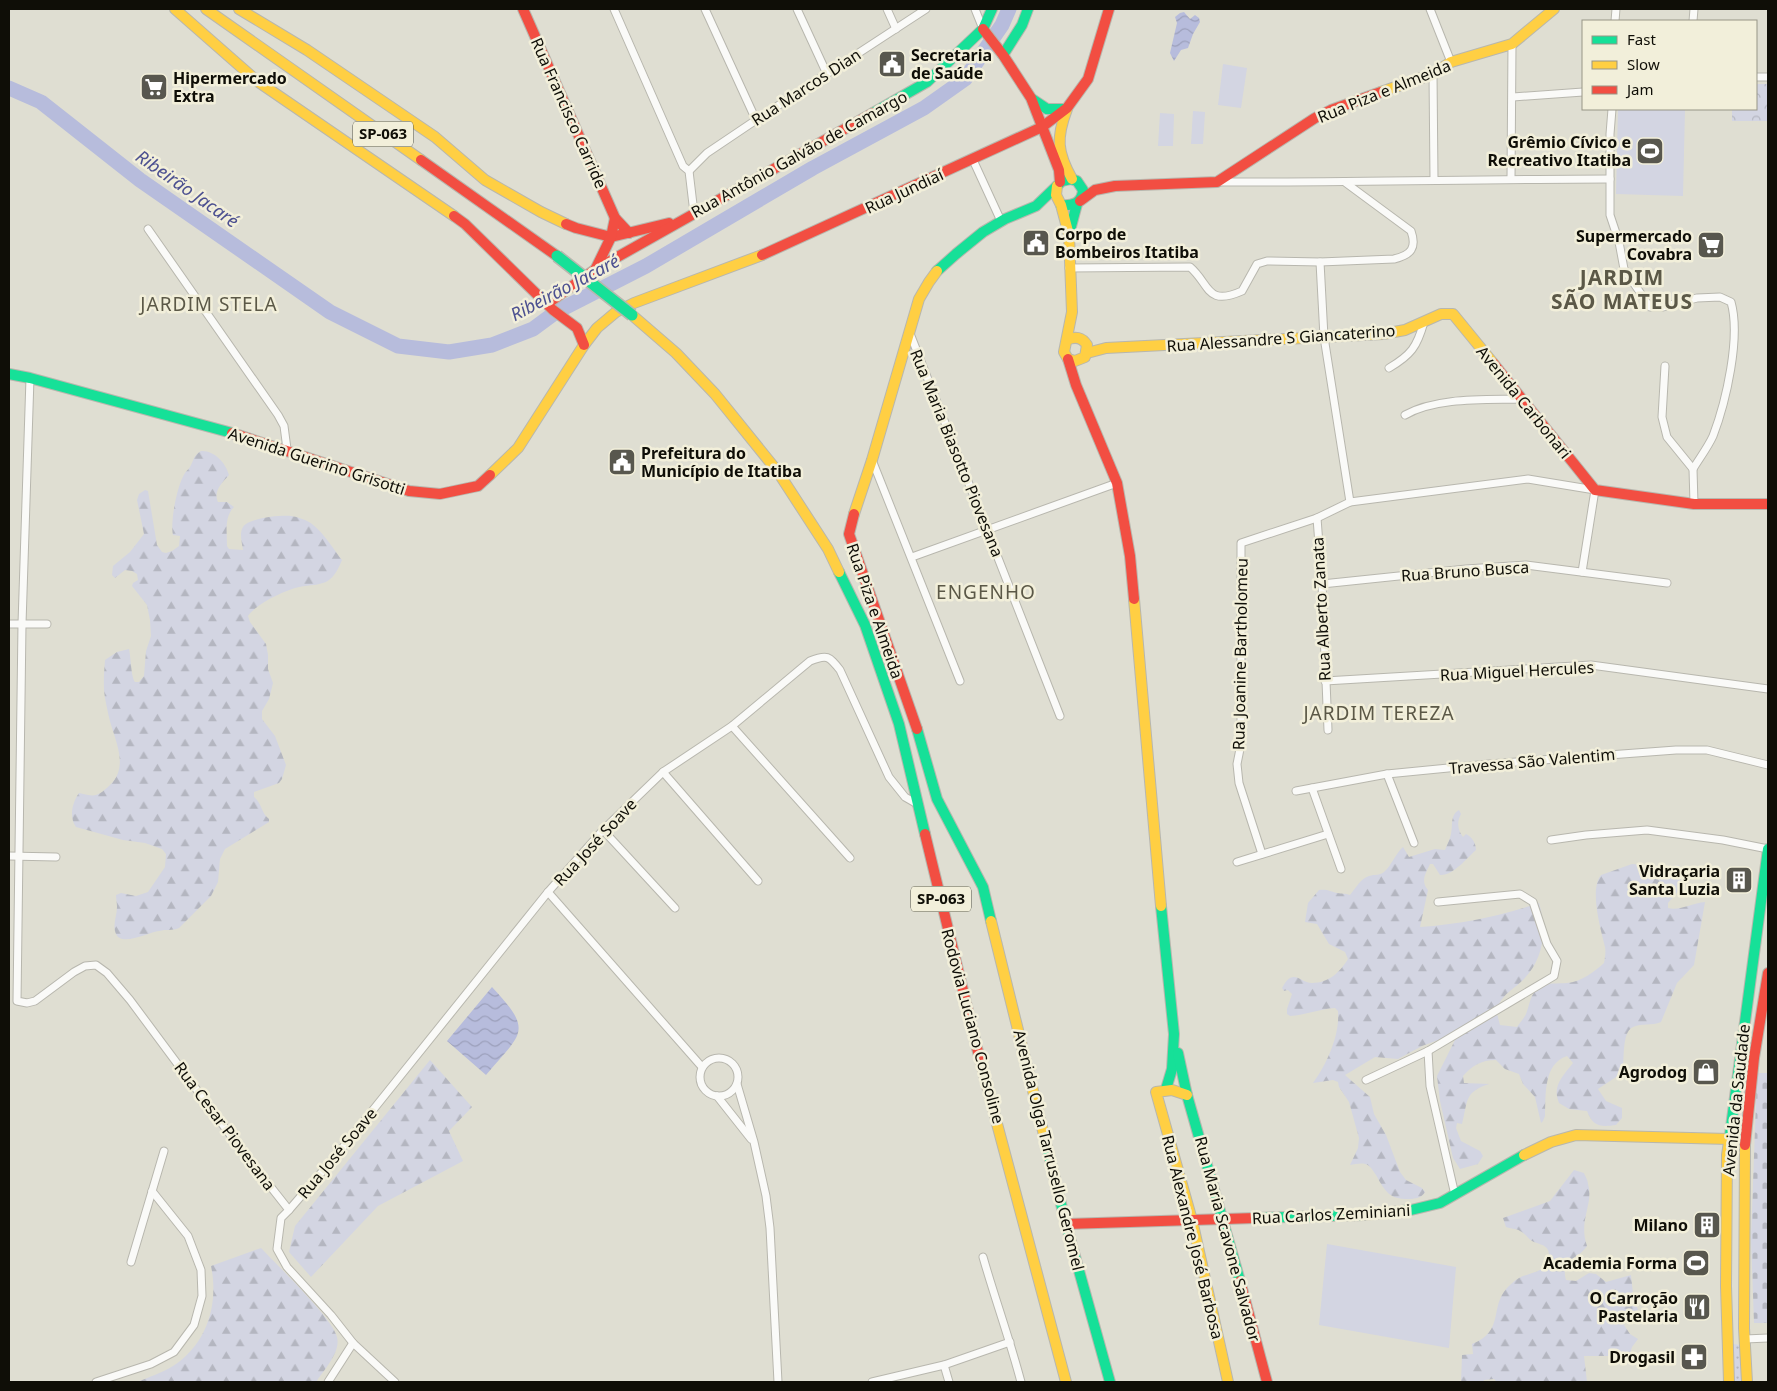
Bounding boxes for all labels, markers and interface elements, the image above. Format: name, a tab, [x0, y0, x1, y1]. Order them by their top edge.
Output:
legend	[1582, 20, 1757, 110]
text: Fast	[1627, 29, 1656, 49]
street label: Rua Francisco Carride	[526, 34, 612, 192]
street label: Rua Marcos Dian	[747, 43, 865, 131]
place label: Secretaria de Saúde	[911, 44, 992, 84]
public building icon: Secretaria de Saúde	[877, 49, 907, 79]
street label: Rua Piza e Almeida	[1314, 54, 1454, 128]
text: Slow	[1627, 54, 1660, 74]
place label: Hipermercado Extra	[173, 67, 287, 107]
supermarket icon: Hipermercado Extra	[139, 72, 169, 102]
text: Jam	[1625, 79, 1654, 99]
street label: Rua Antônio Galvão de Camargo	[687, 85, 911, 223]
road number: SP-063	[353, 122, 413, 146]
place label: Grêmio Cívico e Recreativo Itatiba	[1488, 131, 1631, 171]
sports icon: Grêmio Cívico e Recreativo Itatiba	[1635, 136, 1665, 166]
water label: Ribeirão Jacaré	[131, 144, 244, 232]
street label: Rua Jundiaí	[861, 163, 948, 219]
place label: Corpo de Bombeiros Itatiba	[1055, 223, 1199, 263]
place label: Supermercado Covabra	[1576, 225, 1692, 265]
public building icon: Corpo de Bombeiros Itatiba	[1021, 228, 1051, 258]
supermarket icon: Supermercado Covabra	[1696, 230, 1726, 260]
water label: Ribeirão Jacaré	[506, 248, 623, 326]
district label: JARDIM SÃO MATEUS	[1551, 263, 1693, 315]
district label: JARDIM STELA	[138, 291, 278, 317]
street label: Rua Alessandre S Giancaterino	[1166, 319, 1396, 357]
street label: Avenida Carbonari	[1472, 341, 1576, 463]
street label: Rua Maria Biasotto Piovesana	[905, 346, 1009, 560]
street label: Avenida Guerino Grisotti	[226, 422, 408, 500]
place label: Prefeitura do Município de Itatiba	[641, 442, 802, 482]
public building icon: Prefeitura do Município de Itatiba	[607, 447, 637, 477]
street label: Rua Alberto Zanata	[1306, 536, 1336, 682]
street label: Rua Piza e Almeida	[841, 540, 909, 682]
street label: Rua Bruno Busca	[1400, 556, 1530, 586]
street label: Rua Joanine Bartholomeu	[1227, 558, 1253, 750]
district label: ENGENHO	[936, 579, 1036, 605]
street label: Rua Miguel Hercules	[1439, 656, 1595, 686]
district label: JARDIM TEREZA	[1301, 700, 1455, 726]
street label: Travessa São Valentim	[1448, 743, 1616, 779]
street label: Rua José Soave	[549, 793, 641, 891]
place label: Vidraçaria Santa Luzia	[1629, 860, 1720, 900]
building icon: Vidraçaria Santa Luzia	[1724, 865, 1754, 895]
road number: SP-063	[911, 886, 971, 912]
street label: Rodovia Luciano Consoline	[936, 926, 1010, 1126]
street label: Avenida da Saudade	[1717, 1023, 1755, 1177]
street label: Avenida Olga Tarrusello Geromel	[1008, 1027, 1090, 1273]
street label: Rua Cesar Piovesana	[169, 1057, 281, 1195]
shop icon: Agrodog	[1691, 1057, 1721, 1087]
place label: Agrodog	[1619, 1061, 1687, 1083]
street label: Rua José Soave	[292, 1103, 382, 1203]
street label: Rua Alexandre José Barbosa	[1157, 1133, 1229, 1341]
street label: Rua Maria Scavone Salvador	[1190, 1134, 1266, 1345]
street label: Rua Carlos Zeminiani	[1251, 1199, 1411, 1229]
building icon: Milano	[1692, 1210, 1722, 1240]
place label: Milano	[1633, 1214, 1688, 1236]
sports icon: Academia Forma	[1681, 1248, 1711, 1278]
place label: Academia Forma	[1543, 1252, 1677, 1274]
place label: O Carroção Pastelaria	[1590, 1287, 1678, 1327]
restaurant icon: O Carroção Pastelaria	[1682, 1292, 1712, 1322]
pharmacy icon: Drogasil	[1679, 1342, 1709, 1372]
place label: Drogasil	[1609, 1346, 1675, 1368]

